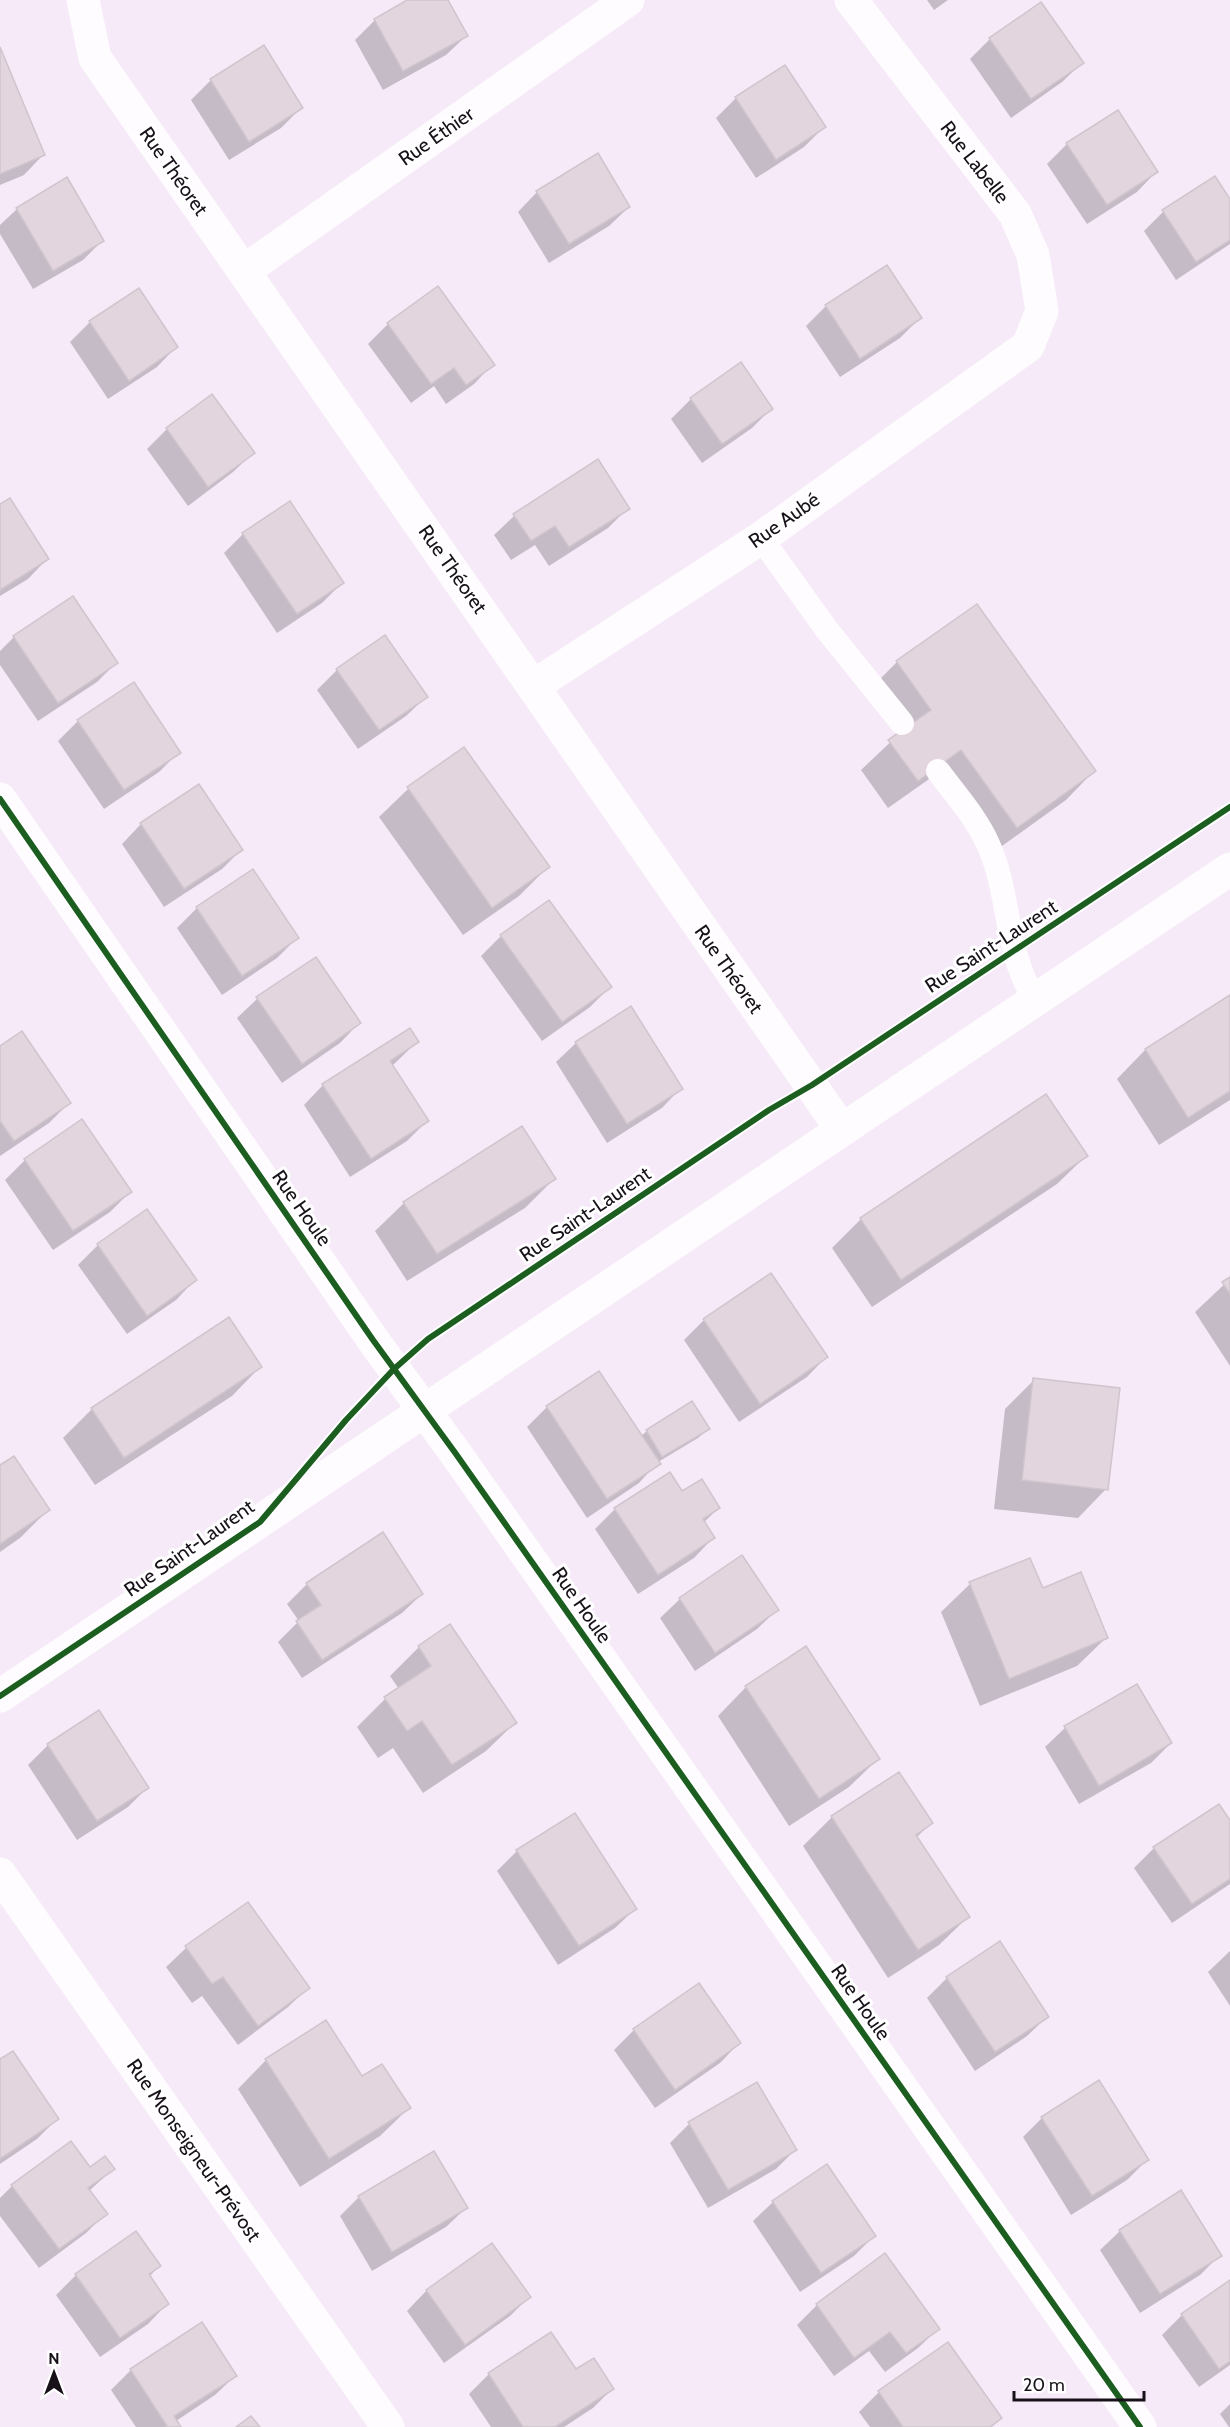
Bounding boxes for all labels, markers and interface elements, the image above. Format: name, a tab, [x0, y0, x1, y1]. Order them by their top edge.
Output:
street label: Rue Éthier	[394, 101, 479, 171]
street label: Rue Labelle	[936, 116, 1014, 208]
street label: Rue Théoret	[135, 122, 213, 220]
street label: Rue Aubé	[744, 487, 824, 553]
street label: Rue Théoret	[414, 520, 492, 618]
street label: Rue Saint-Laurent	[920, 894, 1062, 998]
street label: Rue Théoret	[690, 920, 768, 1018]
street label: Rue Saint-Laurent	[515, 1161, 655, 1267]
street label: Rue Houle	[267, 1165, 337, 1251]
street label: Rue Saint-Laurent	[119, 1494, 259, 1602]
street label: Rue Houle	[547, 1562, 617, 1648]
street label: Rue Houle	[826, 1959, 896, 2045]
street label: Rue Monseigneur-Prévost	[122, 2054, 266, 2246]
north arrow	[24, 2343, 84, 2403]
text: N	[48, 2349, 60, 2368]
scale bar	[1014, 2364, 1144, 2402]
text: 20 m	[1023, 2374, 1065, 2396]

